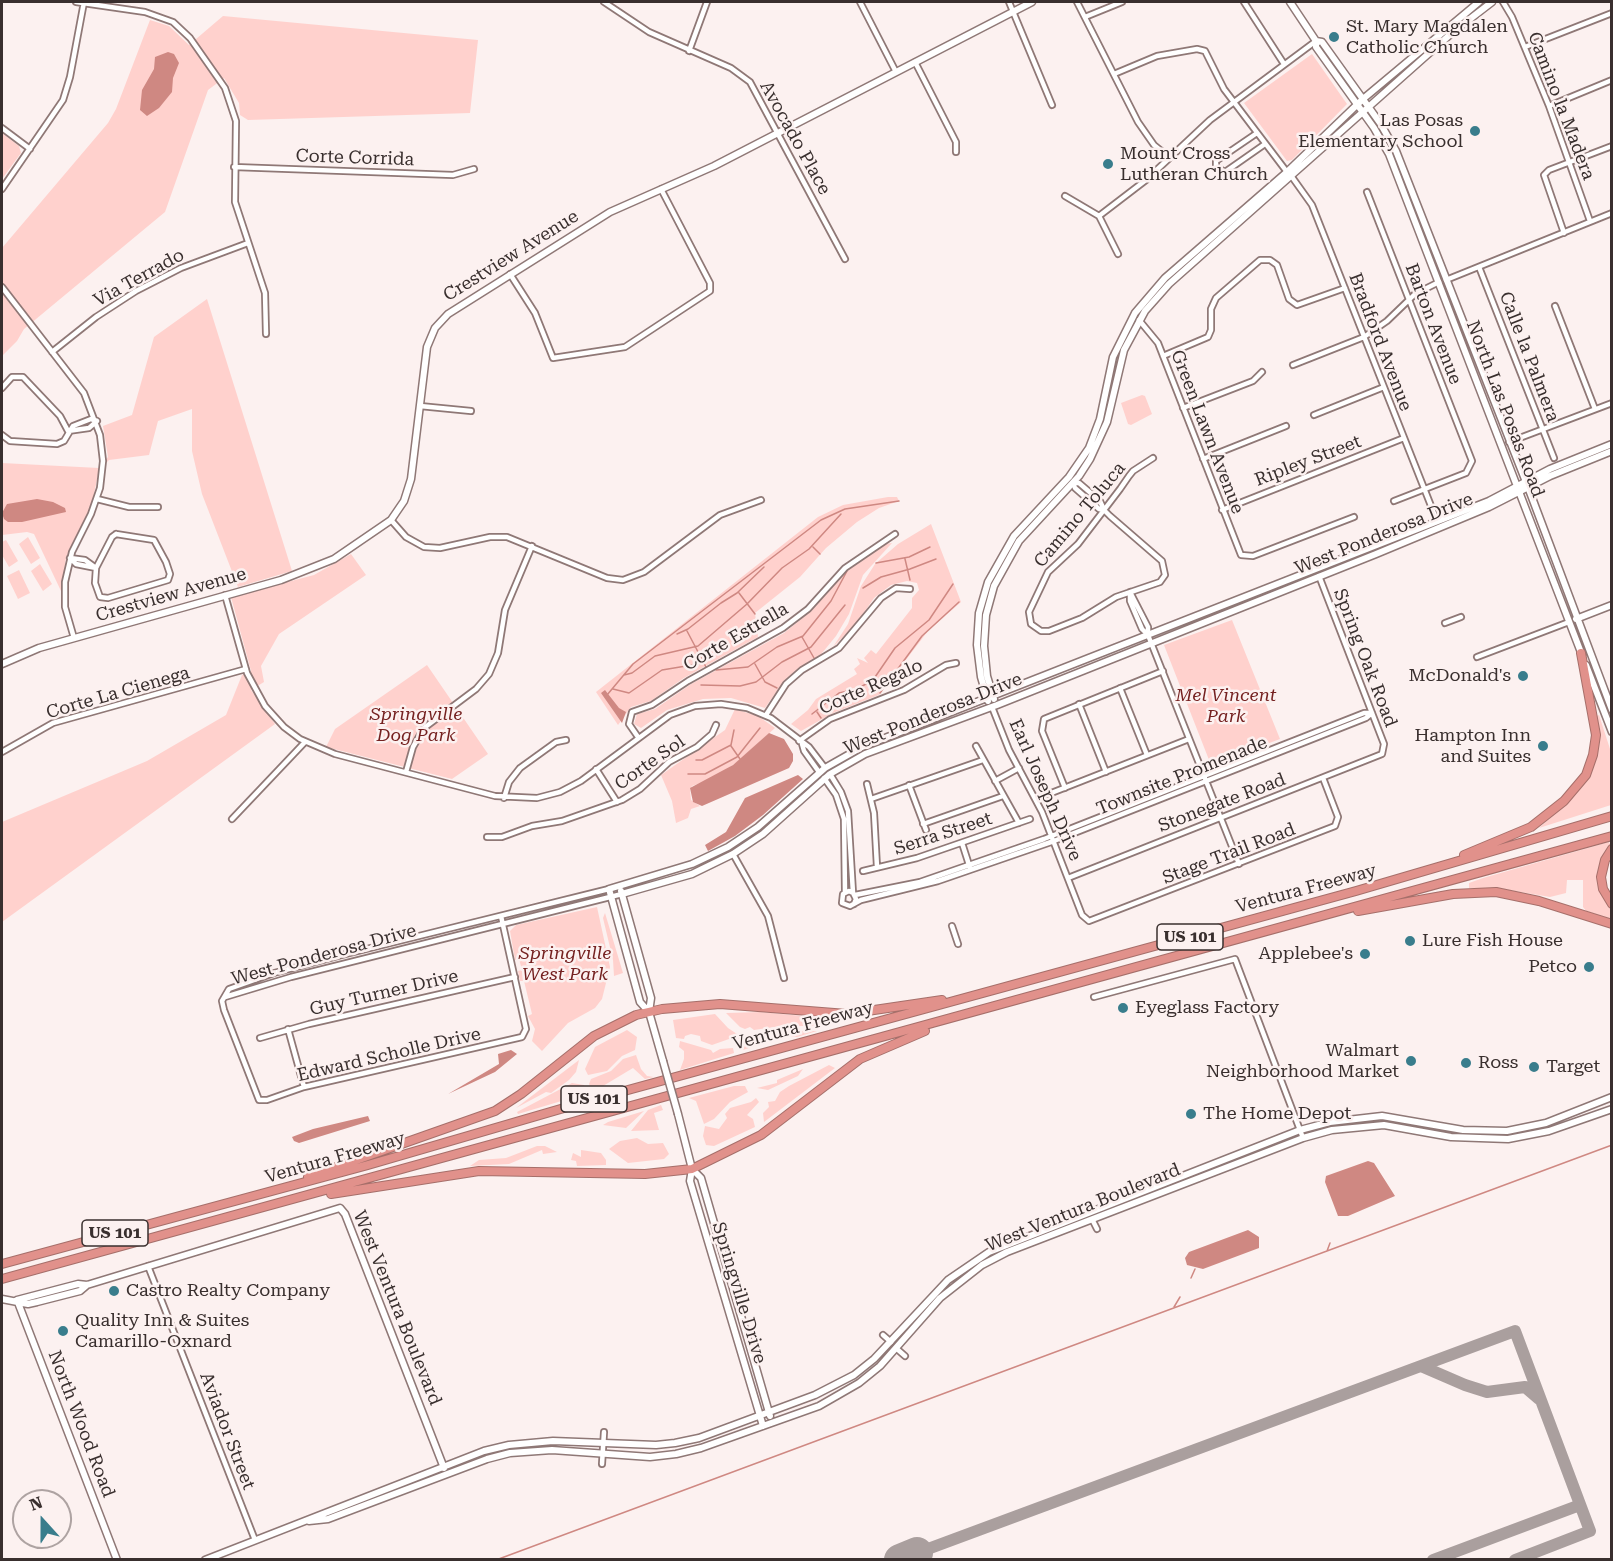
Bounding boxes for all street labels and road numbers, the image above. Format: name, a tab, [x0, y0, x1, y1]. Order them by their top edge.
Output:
street label: Camino la Madera	[1523, 29, 1599, 183]
street label: Avocado Place	[755, 77, 835, 199]
street label: Corte Corrida	[295, 145, 415, 171]
street label: Crestview Avenue	[439, 206, 583, 306]
street label: Via Terrado	[90, 244, 188, 312]
street label: Barton Avenue	[1400, 261, 1466, 387]
street label: Bradford Avenue	[1344, 270, 1416, 414]
street label: Calle la Palmera	[1494, 289, 1564, 425]
street label: North Las Posas Road	[1461, 317, 1549, 501]
street label: Green Lawn Avenue	[1166, 347, 1248, 517]
street label: Ripley Street	[1252, 431, 1364, 491]
street label: Camino Toluca	[1030, 458, 1130, 572]
street label: West Ponderosa Drive	[1292, 488, 1476, 580]
street label: Crestview Avenue	[93, 563, 249, 627]
street label: Spring Oak Road	[1329, 586, 1401, 730]
street label: Corte Estrella	[680, 598, 792, 676]
street label: Corte Regalo	[816, 655, 926, 719]
street label: Corte La Cienega	[44, 662, 192, 724]
street label: West Ponderosa Drive	[841, 668, 1025, 760]
street label: Earl Joseph Drive	[1004, 716, 1086, 864]
street label: Corte Sol	[611, 731, 689, 795]
street label: Townsite Promenade	[1094, 732, 1270, 820]
street label: Stonegate Road	[1155, 769, 1289, 837]
street label: Serra Street	[891, 808, 995, 860]
street label: Stage Trail Road	[1159, 819, 1299, 889]
street label: Ventura Freeway	[1233, 860, 1379, 918]
street label: West Ponderosa Drive	[229, 920, 419, 990]
road number: US 101	[1157, 924, 1223, 950]
street label: Guy Turner Drive	[308, 965, 460, 1021]
street label: Ventura Freeway	[730, 997, 876, 1055]
street label: Edward Scholle Drive	[295, 1023, 483, 1087]
road number: US 101	[561, 1086, 627, 1112]
street label: Ventura Freeway	[263, 1128, 407, 1188]
street label: West Ventura Boulevard	[983, 1159, 1183, 1257]
street label: West Ventura Boulevard	[348, 1208, 446, 1408]
road number: US 101	[82, 1220, 148, 1246]
street label: Springville Drive	[707, 1220, 771, 1366]
street label: North Wood Road	[43, 1347, 119, 1501]
street label: Aviador Street	[195, 1369, 259, 1493]

